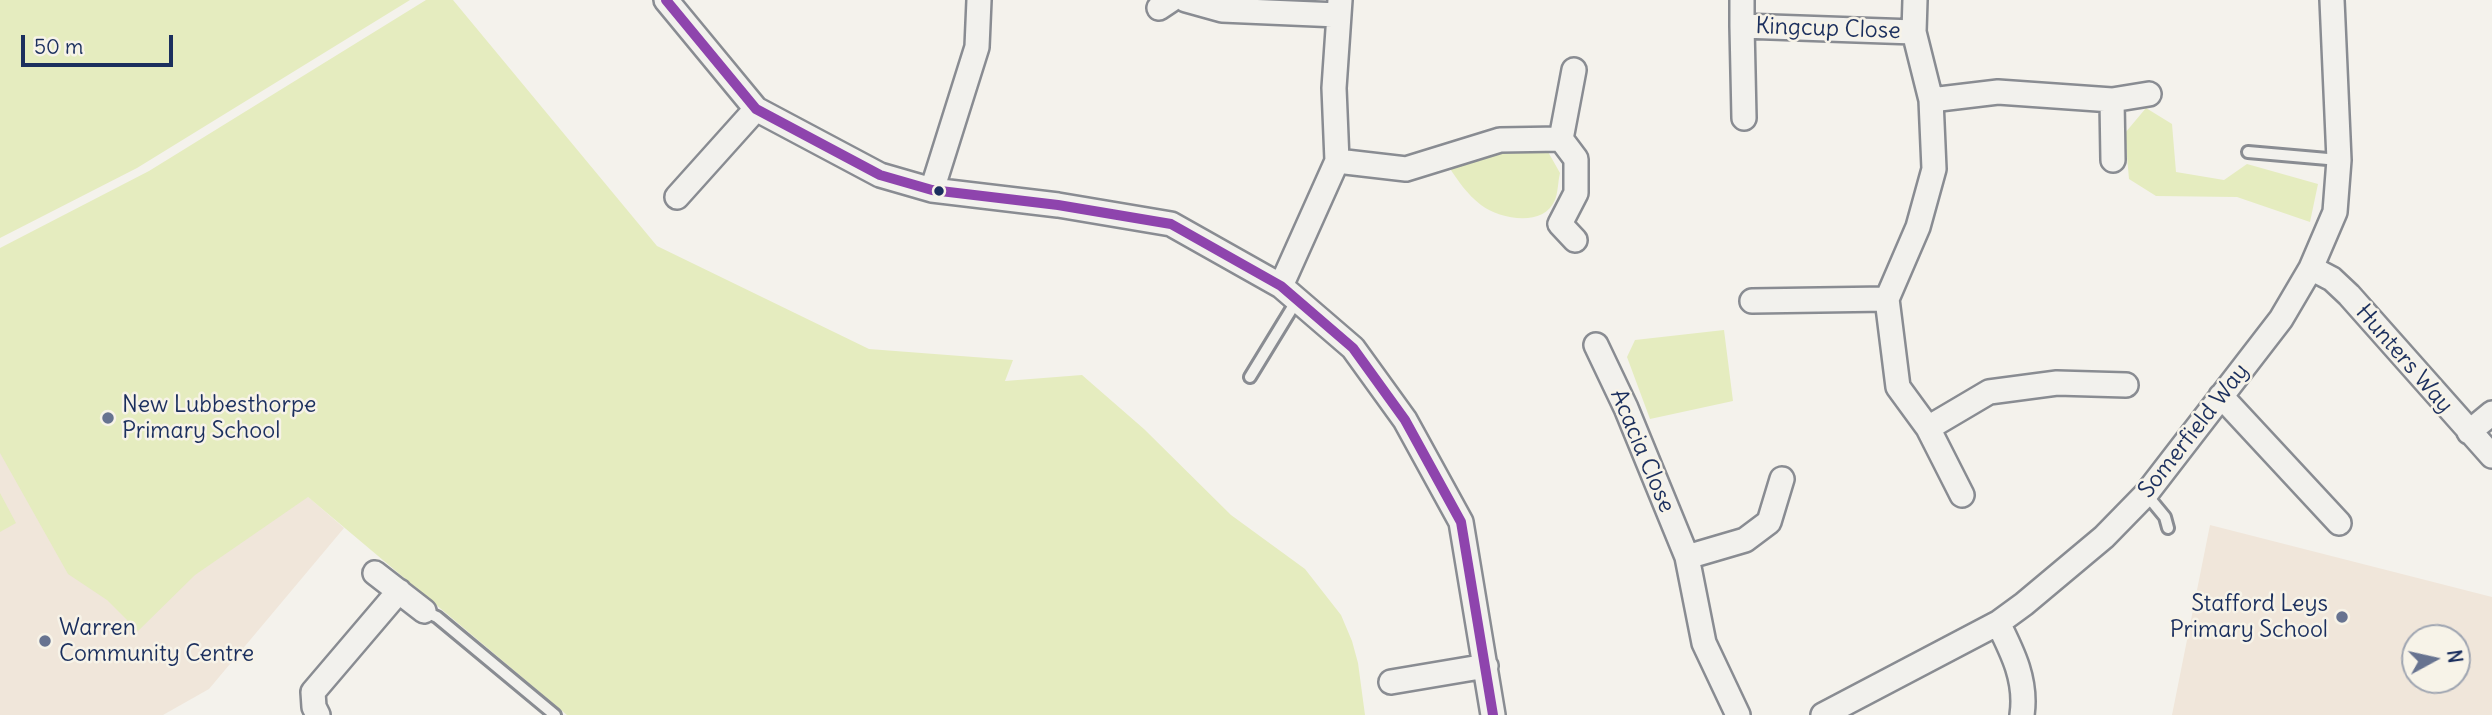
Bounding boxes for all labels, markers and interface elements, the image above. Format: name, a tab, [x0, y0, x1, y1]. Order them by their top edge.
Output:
street label: Kingcup Close	[1755, 13, 1901, 45]
scale bar	[24, 21, 177, 65]
text: 50 m	[34, 33, 83, 60]
unlabelled marker	[932, 184, 946, 198]
street label: Hunters Way	[2349, 299, 2459, 419]
street label: Somerfield Way	[2133, 358, 2255, 504]
street label: Acacia Close	[1604, 385, 1680, 517]
place label: New Lubbesthorpe Primary School	[122, 391, 316, 445]
marker: New Lubbesthorpe Primary School	[100, 410, 116, 426]
place label: Stafford Leys Primary School	[2170, 590, 2328, 644]
marker: Stafford Leys Primary School	[2334, 609, 2350, 625]
place label: Warren Community Centre	[59, 614, 254, 668]
north arrow	[2401, 624, 2471, 694]
marker: Warren Community Centre	[37, 633, 53, 649]
text: N	[2442, 648, 2468, 665]

